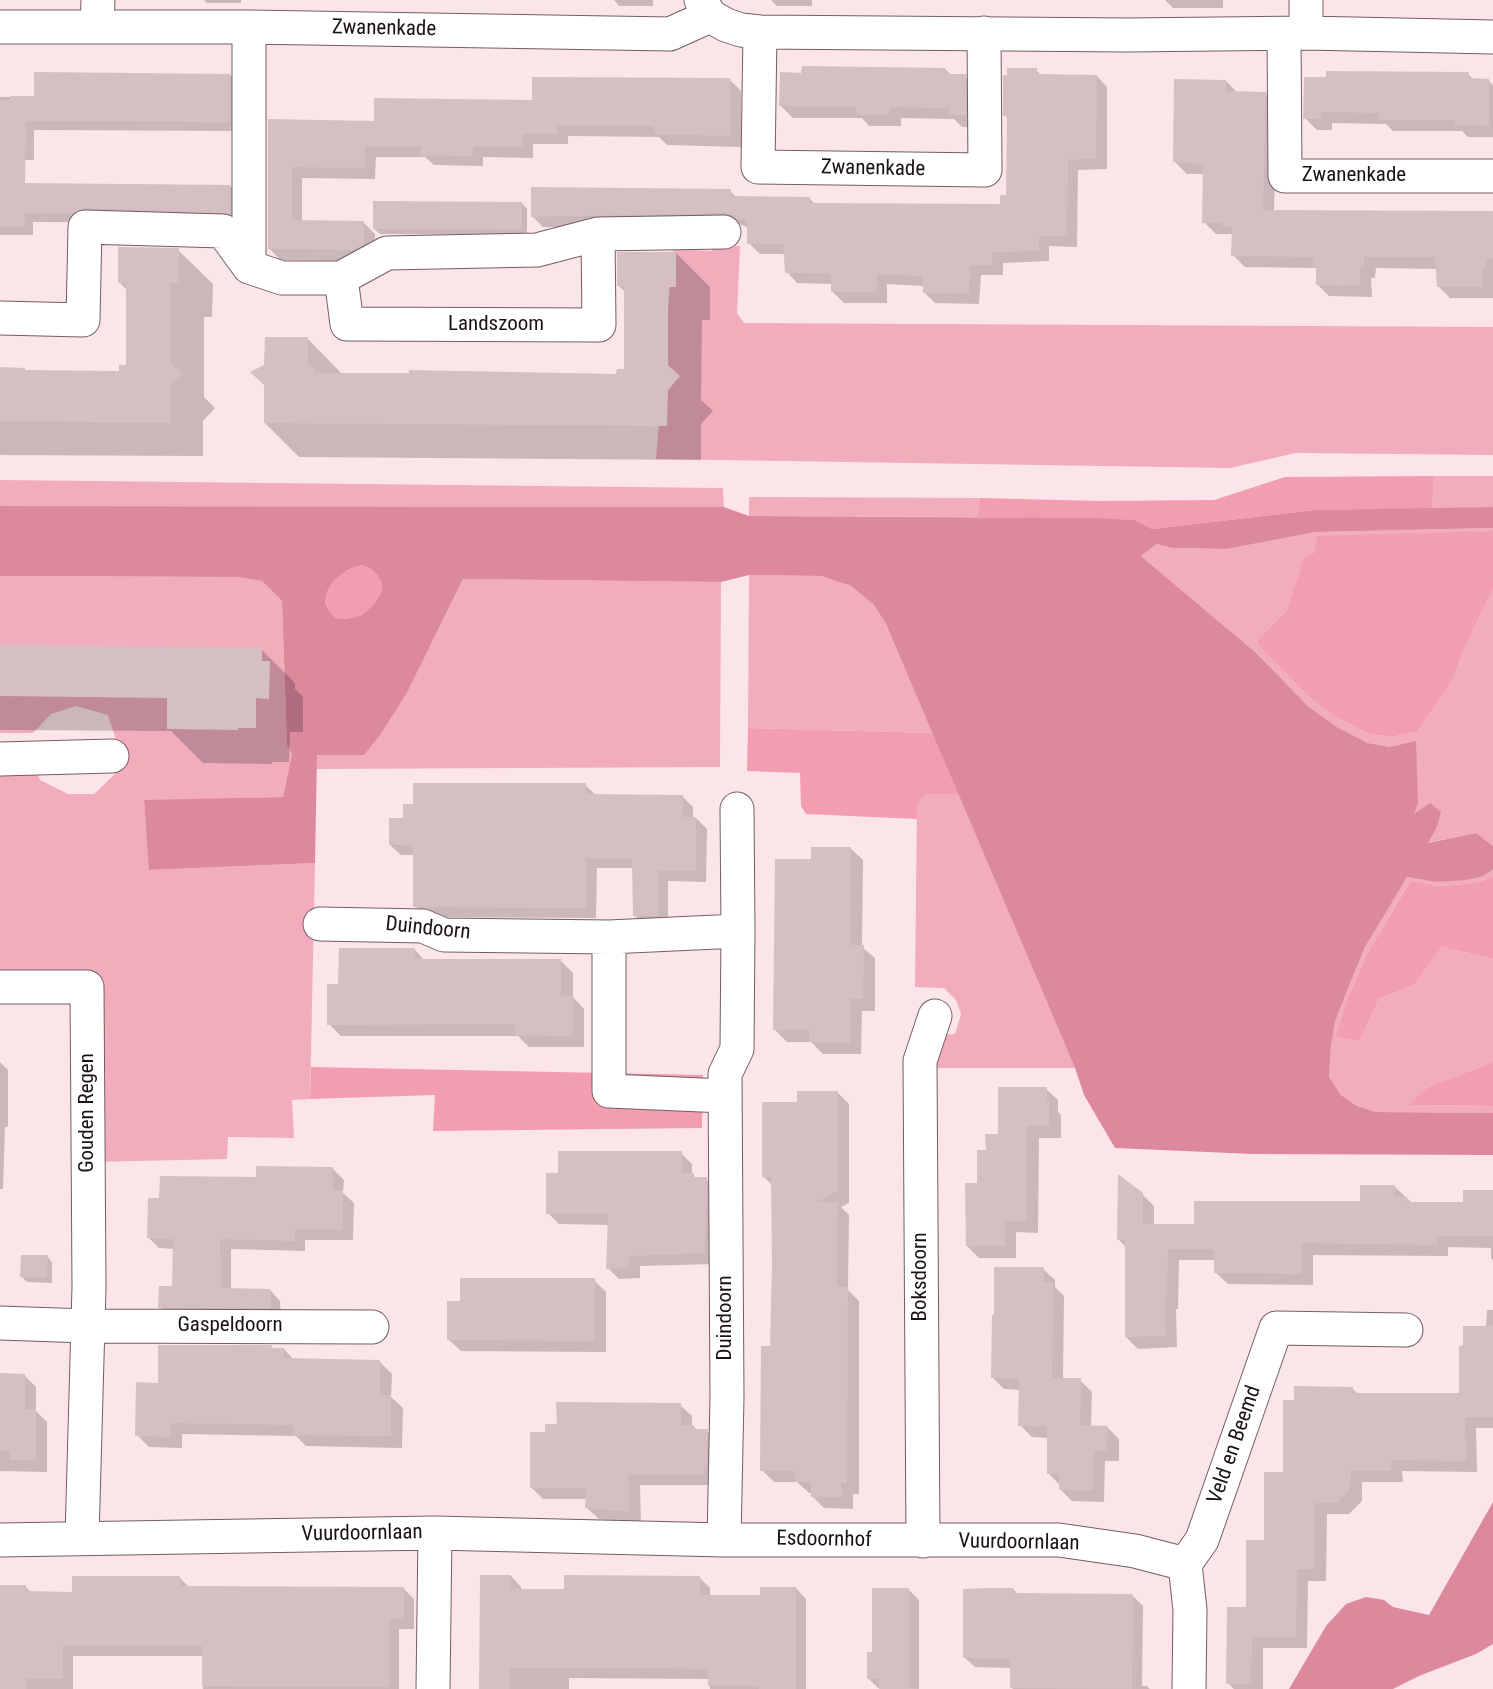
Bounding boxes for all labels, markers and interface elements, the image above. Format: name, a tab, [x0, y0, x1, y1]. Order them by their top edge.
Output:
street label: Zwanenkade	[332, 15, 436, 43]
street label: Zwanenkade	[821, 155, 925, 183]
street label: Zwanenkade	[1302, 163, 1406, 189]
street label: Landszoom	[448, 312, 544, 338]
street label: Duindoorn	[384, 912, 472, 946]
street label: Gouden Regen	[75, 1053, 101, 1173]
street label: Boksdoorn	[908, 1232, 934, 1322]
street label: Duindoorn	[713, 1275, 739, 1361]
street label: Gaspeldoorn	[177, 1313, 283, 1339]
street label: Veld en Beemd	[1203, 1383, 1267, 1507]
street label: Vuurdoornlaan	[301, 1520, 423, 1548]
street label: Esdoornhof	[776, 1527, 872, 1553]
street label: Vuurdoornlaan	[958, 1529, 1080, 1557]

